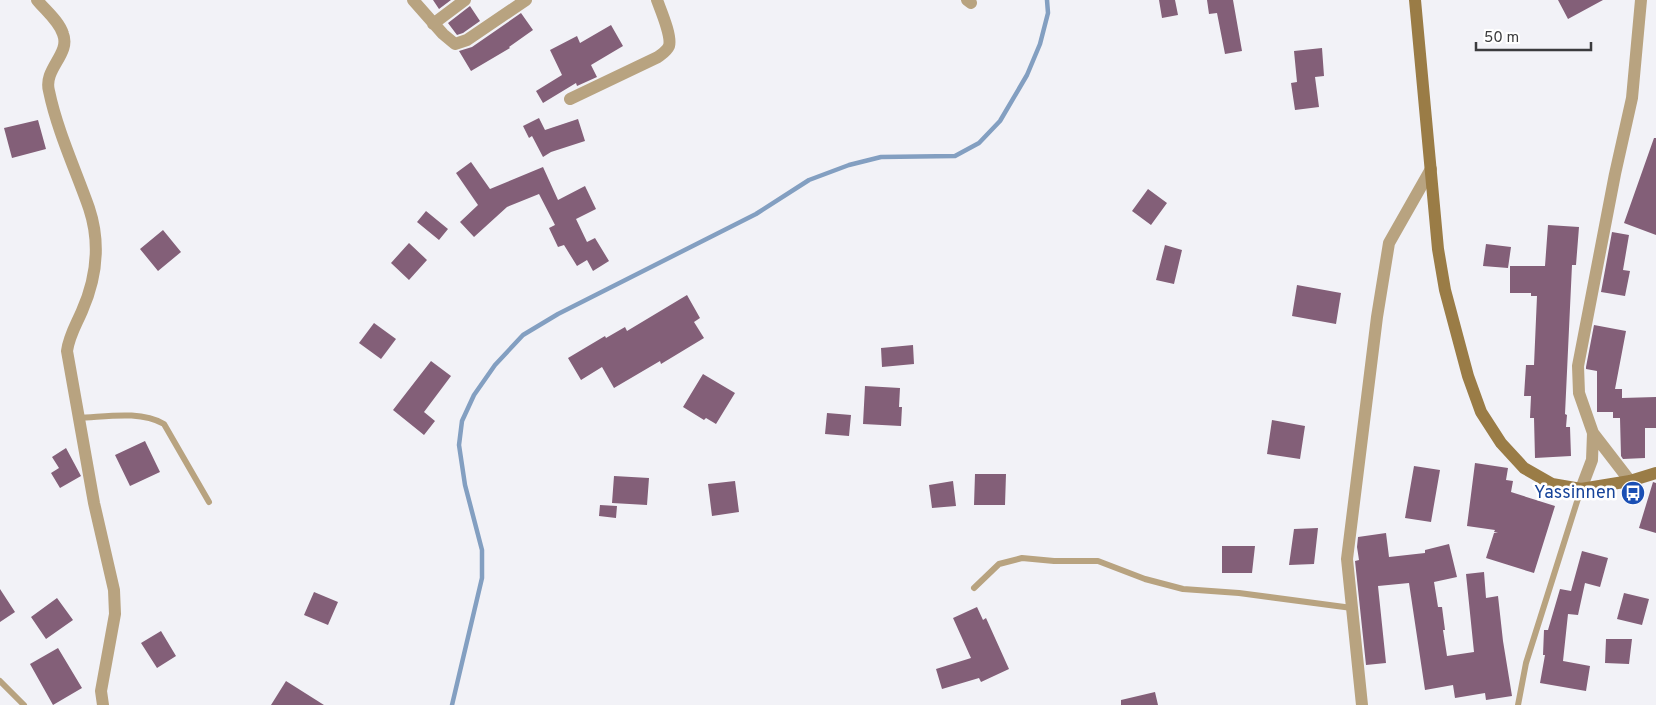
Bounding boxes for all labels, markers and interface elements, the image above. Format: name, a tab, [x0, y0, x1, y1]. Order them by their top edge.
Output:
scale bar	[1476, 20, 1591, 52]
text: 50 m	[1484, 29, 1519, 48]
bus stop icon: Yassinnen	[1620, 480, 1646, 506]
place label: Yassinnen	[1534, 482, 1616, 505]

